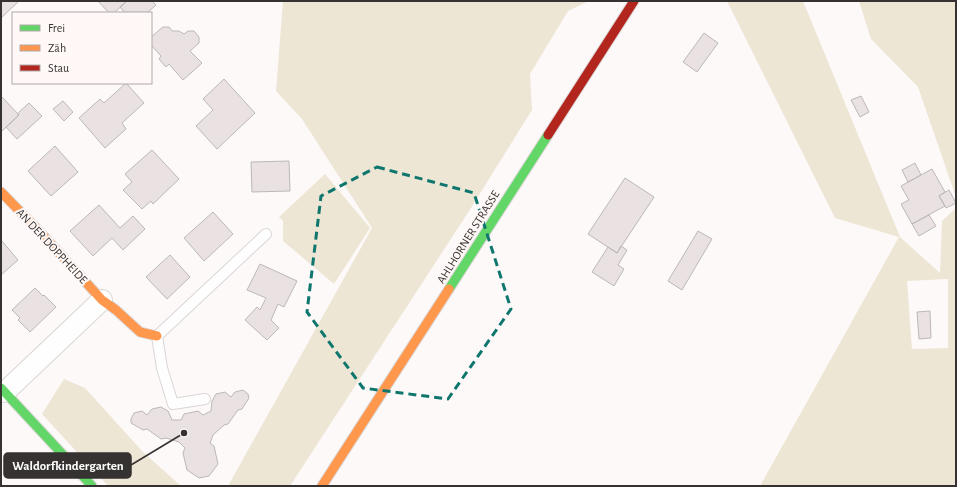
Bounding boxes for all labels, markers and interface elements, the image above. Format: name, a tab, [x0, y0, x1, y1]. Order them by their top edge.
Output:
legend	[12, 12, 152, 84]
text: Frei	[48, 22, 65, 34]
text: Zäh	[48, 42, 66, 54]
text: Stau	[48, 62, 69, 74]
street label: AHLHORNER STRASSE	[435, 188, 502, 286]
street label: AN DER DOPPHEIDE	[14, 206, 90, 286]
callout: Waldorfkindergarten	[4, 453, 131, 478]
text: Waldorfkindergarten	[12, 460, 124, 473]

